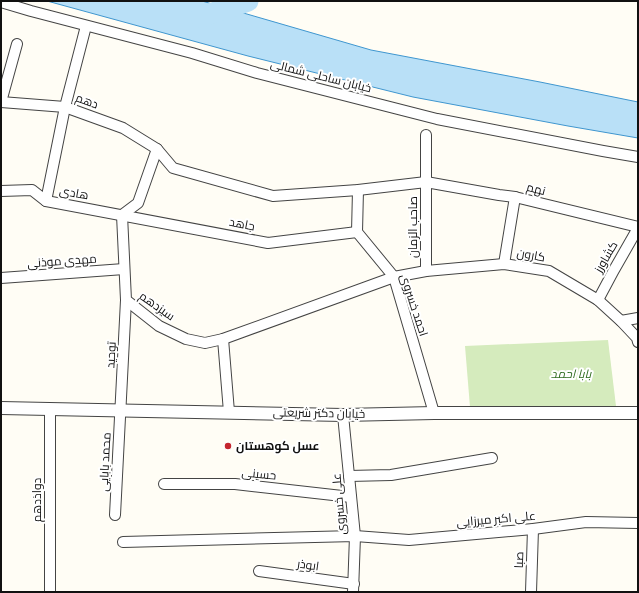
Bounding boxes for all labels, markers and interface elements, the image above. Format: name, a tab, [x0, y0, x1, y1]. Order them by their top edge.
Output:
street label: خیابان ساحلی شمالی	[268, 52, 374, 99]
street label: دهم	[72, 86, 102, 115]
street label: نهم	[524, 175, 548, 202]
street label: هادی	[57, 179, 91, 206]
street label: صاحب الزمان	[401, 196, 424, 258]
street label: جاهد	[227, 210, 257, 237]
street label: کشاورز	[587, 236, 624, 278]
street label: کارون	[515, 241, 547, 268]
street label: مهدی موذنی	[26, 247, 98, 274]
street label: احمد خسروی	[394, 271, 435, 339]
street label: سیزدهم	[134, 285, 180, 327]
street label: توحید	[98, 340, 123, 369]
park label: بابا احمد	[551, 362, 592, 385]
street label: خیابان دکتر شریعتی	[273, 400, 365, 425]
street label: محمد بابایی	[91, 432, 118, 492]
place label: عسل کوهستان	[236, 434, 320, 457]
marker: عسل کوهستان	[223, 441, 233, 451]
street label: حسینی	[241, 460, 277, 487]
street label: علی خسروی	[324, 472, 353, 536]
street label: دواذدهم	[25, 477, 48, 522]
street label: علی اکبر میرزایی	[455, 504, 537, 533]
street label: ابوذر	[294, 551, 321, 577]
street label: صبا	[507, 551, 530, 569]

